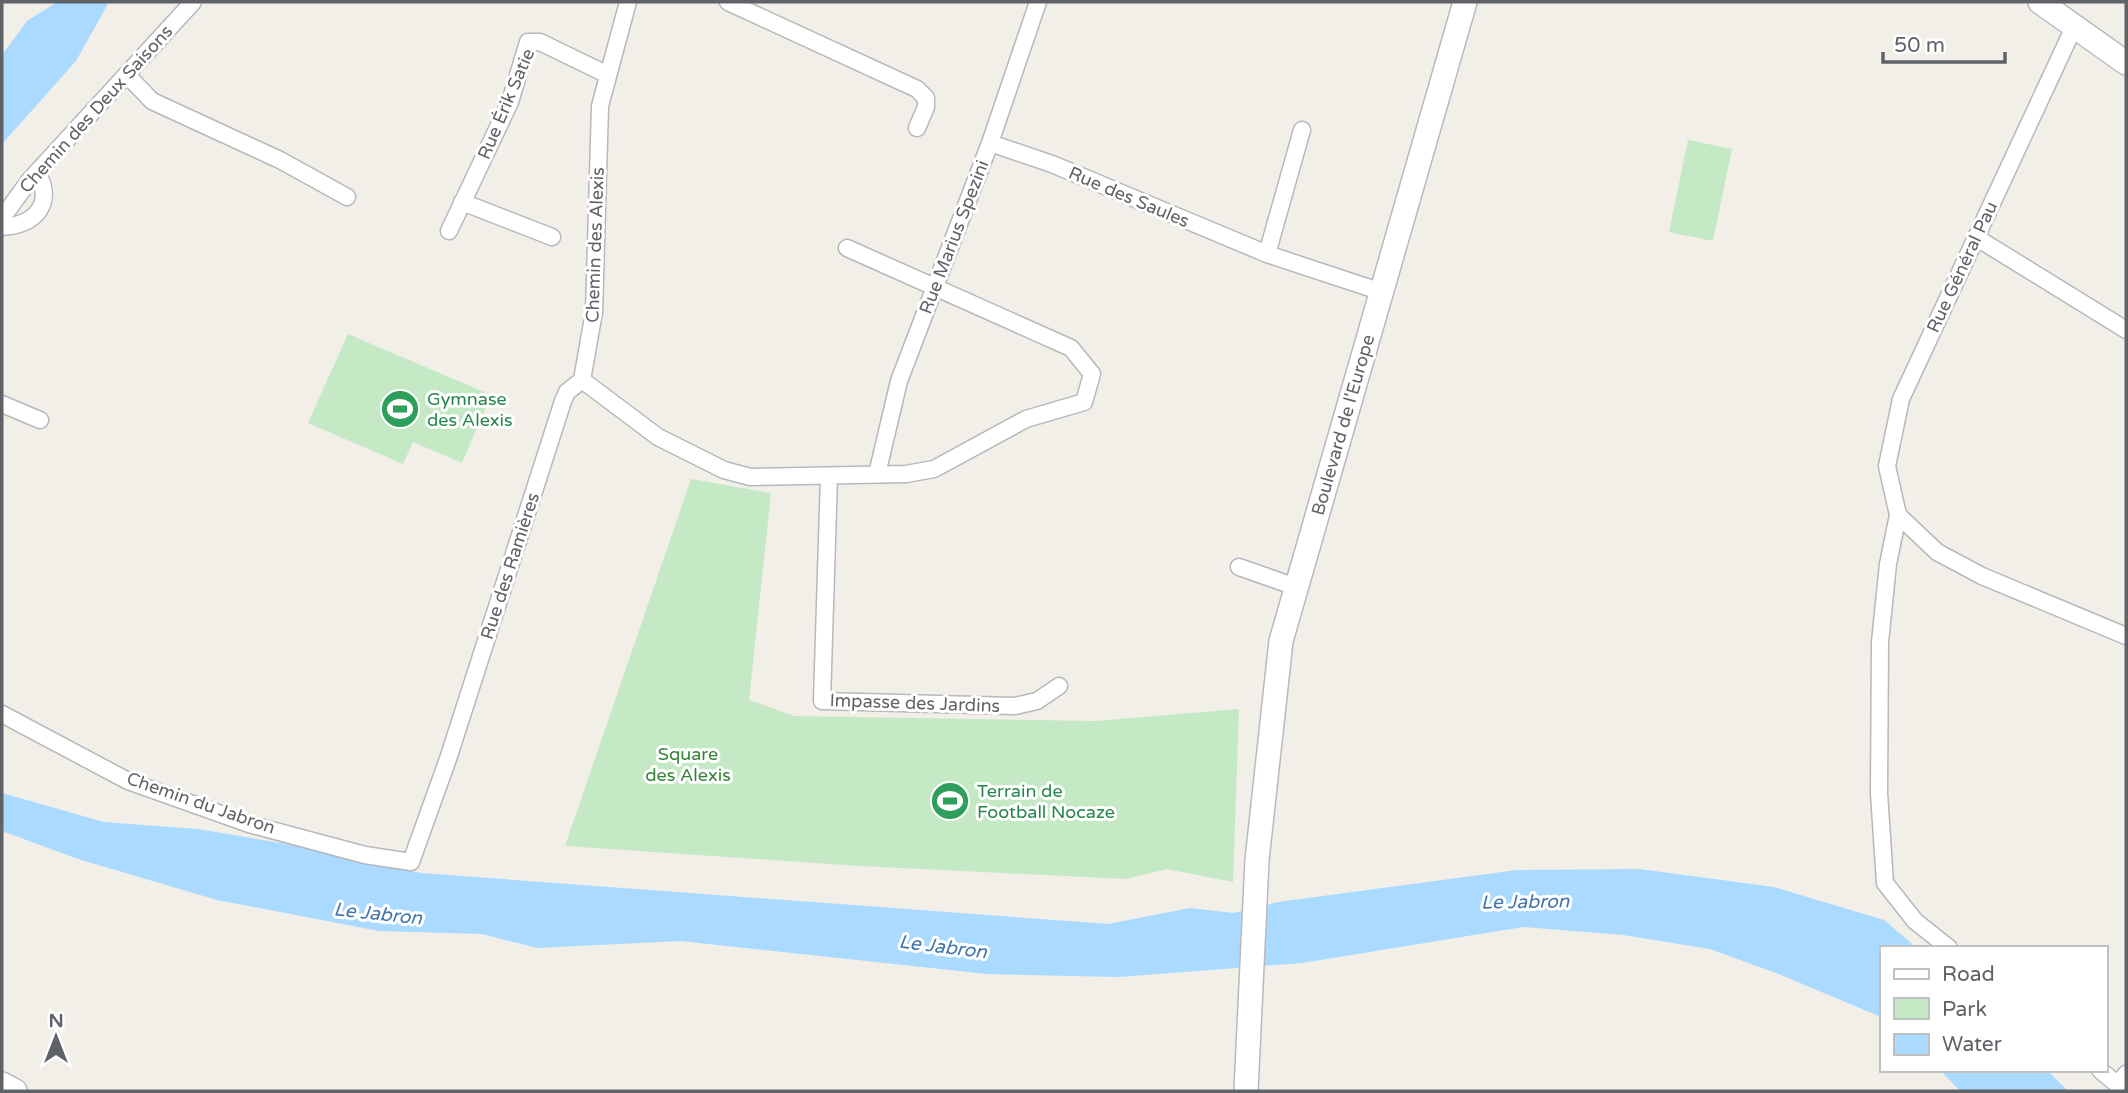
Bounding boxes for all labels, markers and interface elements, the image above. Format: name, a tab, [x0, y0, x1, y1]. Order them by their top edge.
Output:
street label: Chemin des Deux Saisons	[15, 20, 177, 198]
scale bar	[1883, 21, 2006, 65]
text: 50 m	[1894, 33, 1945, 58]
street label: Rue Érik Satie	[473, 45, 539, 163]
street label: Rue Marius Spezini	[914, 157, 994, 317]
street label: Rue des Saules	[1065, 162, 1193, 232]
street label: Chemin des Alexis	[581, 167, 609, 323]
street label: Rue Général Pau	[1922, 198, 2002, 336]
street label: Boulevard de l'Europe	[1307, 332, 1379, 518]
sports icon: Gymnase des Alexis	[379, 388, 421, 430]
place label: Gymnase des Alexis	[427, 388, 513, 431]
street label: Rue des Ramières	[476, 490, 544, 642]
street label: Impasse des Jardins	[829, 689, 1001, 717]
park label: Square des Alexis	[645, 743, 731, 786]
street label: Chemin du Jabron	[124, 767, 278, 839]
sports icon: Terrain de Football Nocaze	[929, 780, 971, 822]
place label: Terrain de Football Nocaze	[977, 780, 1115, 823]
water label: Le Jabron	[1481, 890, 1570, 914]
water label: Le Jabron	[333, 898, 423, 930]
water label: Le Jabron	[898, 931, 988, 963]
legend	[1880, 946, 2107, 1072]
text: Road	[1942, 962, 1995, 987]
text: Park	[1942, 997, 1987, 1022]
north arrow	[21, 1002, 91, 1072]
text: N	[48, 1010, 64, 1032]
text: Water	[1942, 1032, 2002, 1057]

